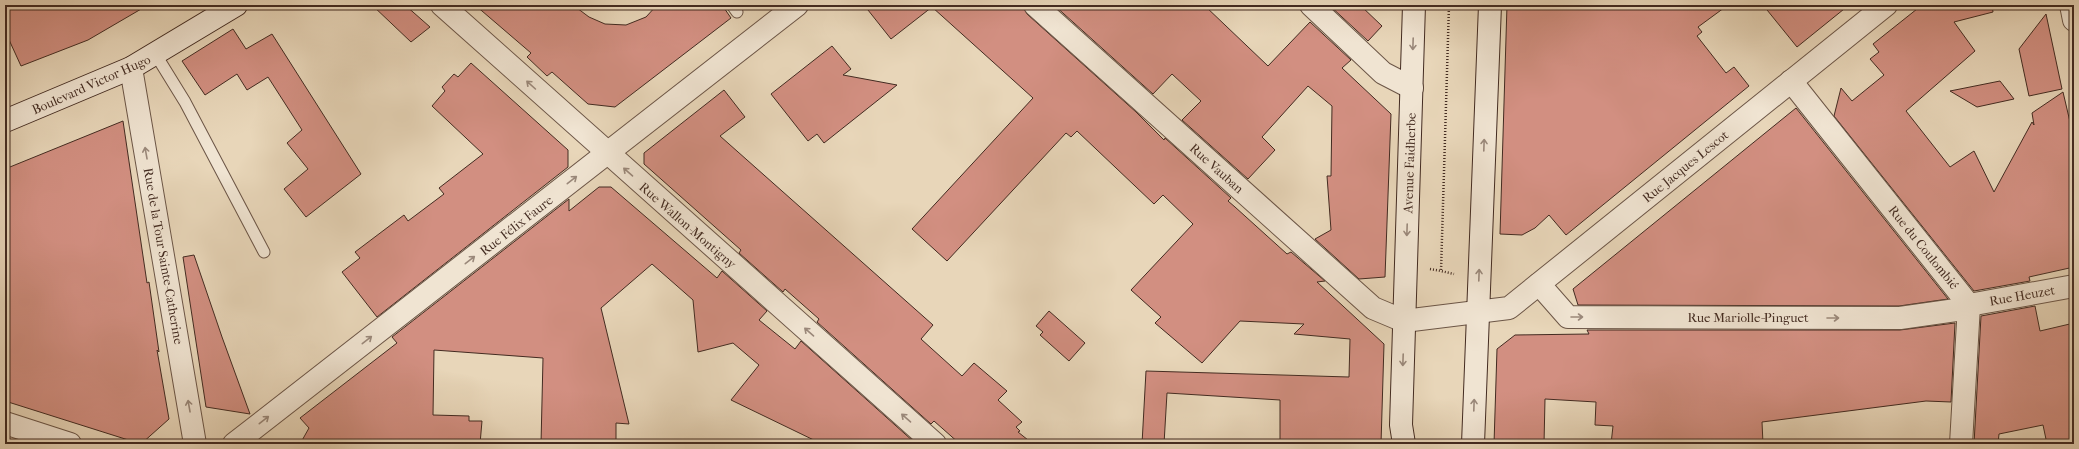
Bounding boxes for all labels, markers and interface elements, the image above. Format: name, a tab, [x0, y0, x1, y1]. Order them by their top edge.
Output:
one-way arrow	[1409, 37, 1417, 50]
street label: Boulevard Victor Hugo	[30, 51, 153, 117]
one-way arrow	[526, 80, 536, 90]
street label: Avenue Faidherbe	[1400, 112, 1419, 215]
street label: Rue Jacques Lescot	[1639, 127, 1732, 206]
one-way arrow	[1480, 139, 1488, 152]
street label: Rue Vauban	[1187, 140, 1247, 197]
one-way arrow	[142, 147, 150, 160]
street label: Rue de la Tour Sainte-Catherine	[141, 167, 187, 346]
one-way arrow	[622, 167, 633, 176]
one-way arrow	[567, 176, 578, 185]
street label: Rue Wallon-Montigny	[636, 179, 740, 272]
street label: Rue Félix Faure	[477, 192, 556, 258]
street label: Rue du Coulombié	[1885, 202, 1962, 293]
one-way arrow	[1403, 223, 1411, 236]
one-way arrow	[464, 256, 475, 265]
one-way arrow	[1476, 269, 1483, 282]
street label: Rue Heuzet	[1988, 282, 2056, 309]
street label: Rue Mariolle-Pinguet	[1687, 310, 1809, 325]
one-way arrow	[1570, 313, 1583, 321]
one-way arrow	[1826, 314, 1839, 322]
one-way arrow	[804, 327, 814, 337]
one-way arrow	[362, 336, 373, 344]
one-way arrow	[1399, 353, 1407, 366]
one-way arrow	[185, 399, 193, 412]
one-way arrow	[1471, 399, 1478, 412]
one-way arrow	[901, 414, 911, 423]
one-way arrow	[259, 416, 270, 424]

